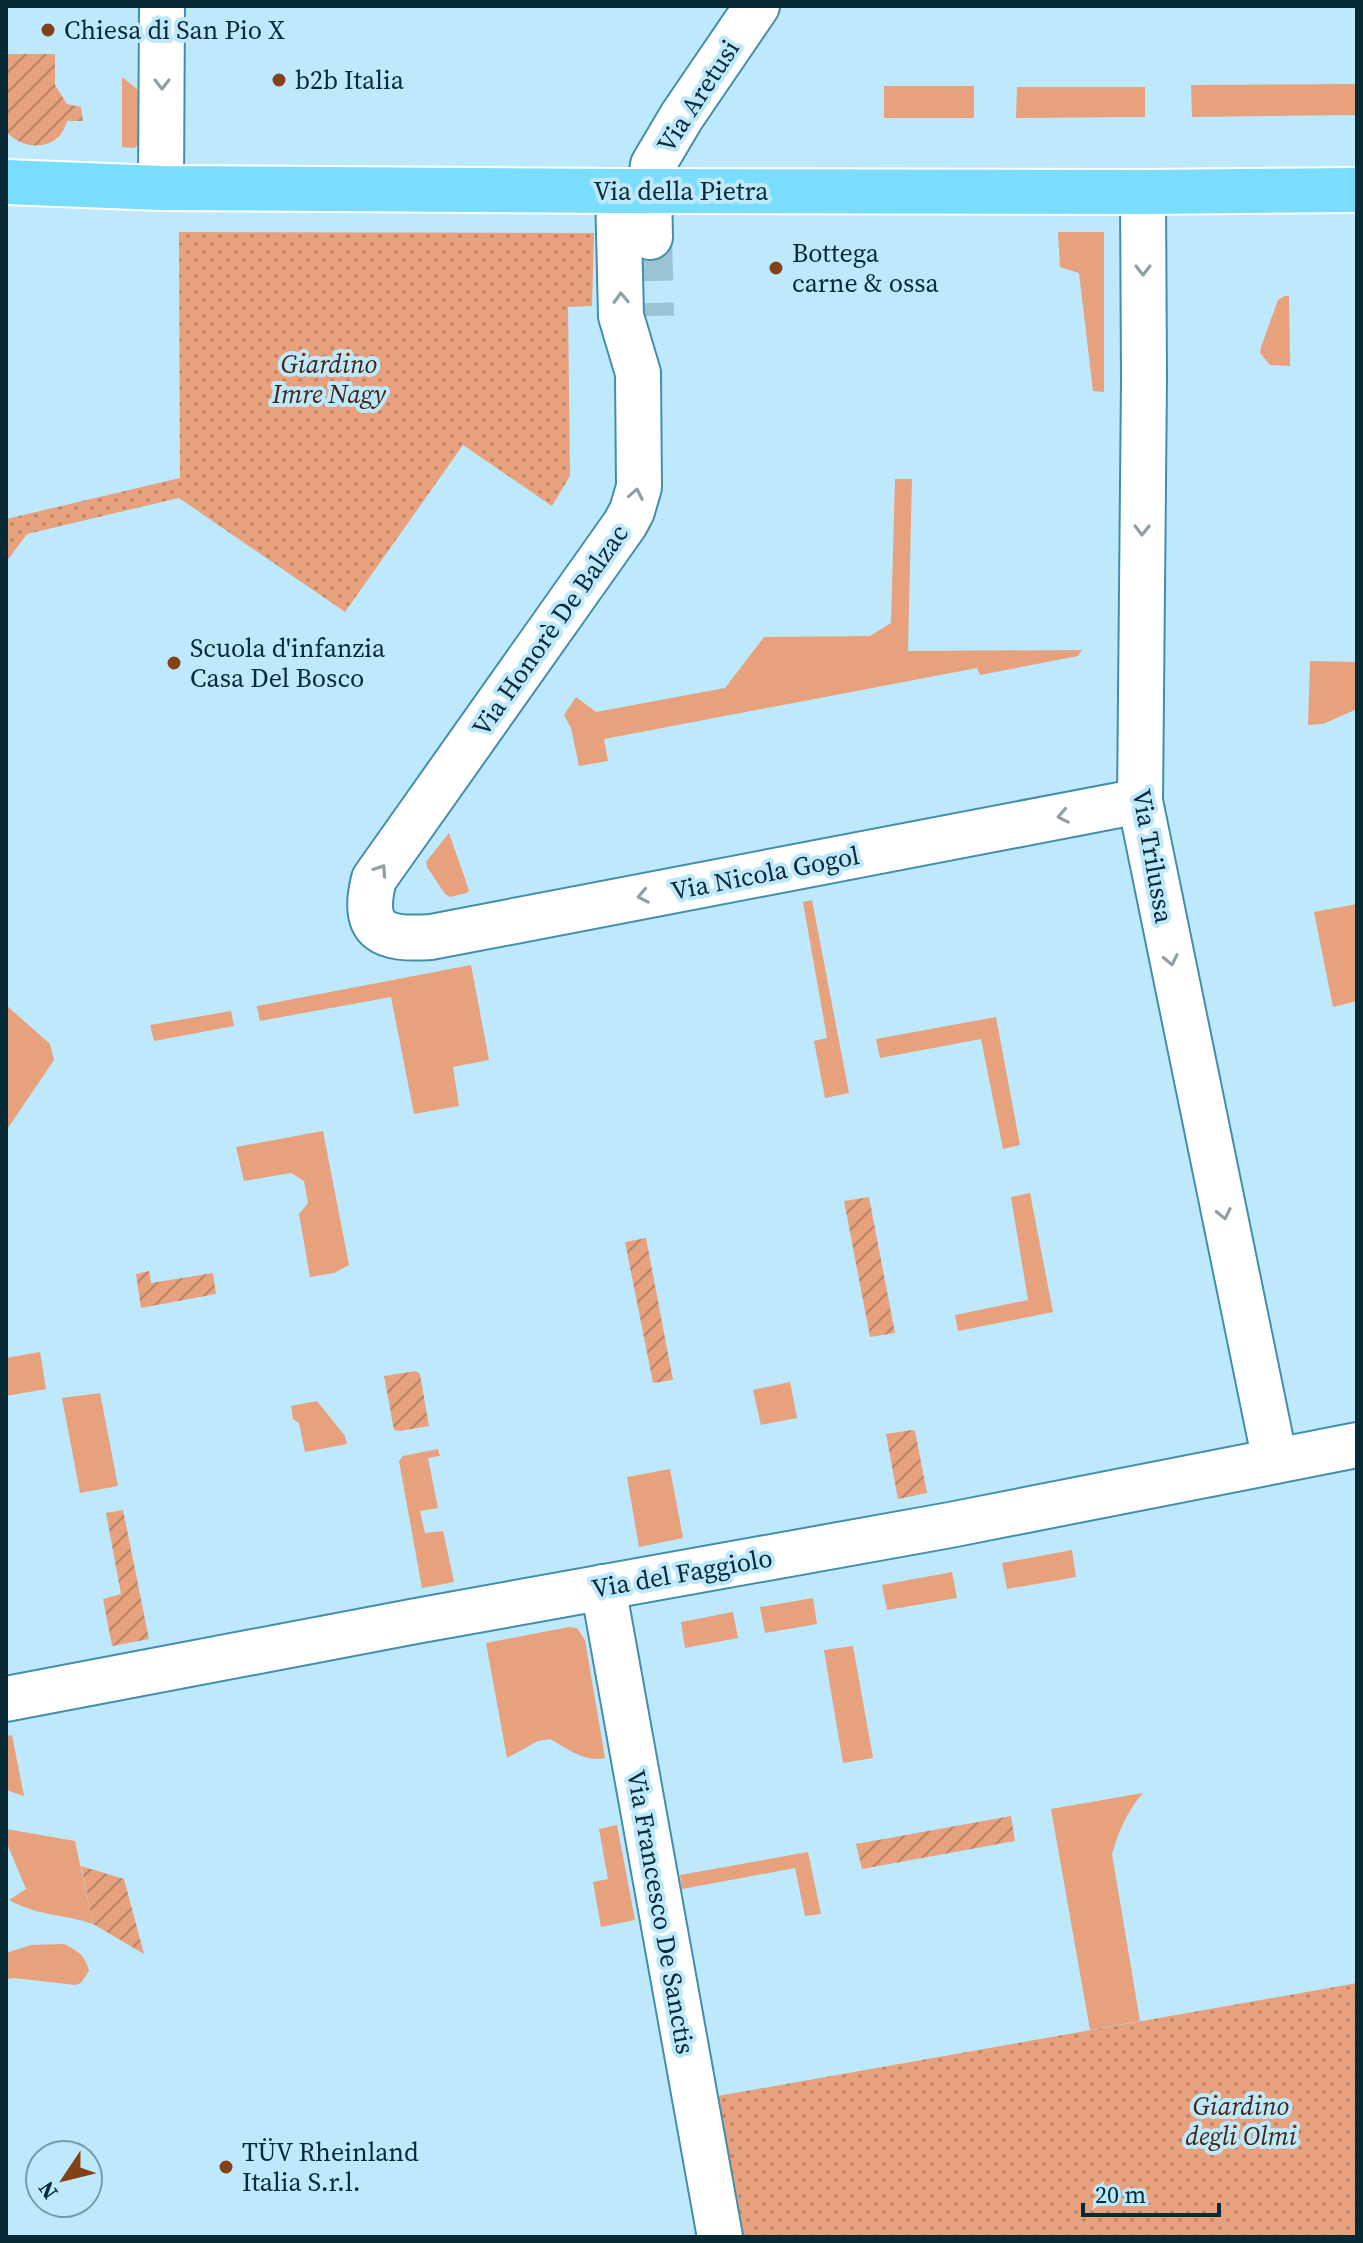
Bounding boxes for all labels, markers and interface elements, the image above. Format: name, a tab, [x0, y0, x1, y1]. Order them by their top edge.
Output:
place label: Chiesa di San Pio X	[64, 12, 285, 48]
marker: Chiesa di San Pio X	[39, 21, 57, 39]
street label: Via Aretusi	[648, 33, 748, 159]
place label: b2b Italia	[295, 62, 405, 98]
marker: b2b Italia	[270, 71, 288, 89]
one-way arrow	[153, 78, 171, 91]
street label: Via della Pietra	[593, 173, 769, 209]
place label: Bottega carne & ossa	[792, 235, 939, 301]
marker: Bottega carne & ossa	[767, 259, 785, 277]
one-way arrow	[1135, 264, 1152, 277]
one-way arrow	[612, 291, 629, 304]
park label: Giardino Imre Nagy	[271, 346, 386, 412]
one-way arrow	[627, 488, 644, 501]
street label: Via Honorè De Balzac	[463, 517, 637, 743]
one-way arrow	[1133, 524, 1151, 537]
place label: Scuola d'infanzia Casa Del Bosco	[190, 630, 386, 696]
marker: Scuola d'infanzia Casa Del Bosco	[165, 654, 183, 672]
street label: Via Trilussa	[1124, 786, 1183, 927]
one-way arrow	[1056, 806, 1070, 823]
street label: Via Nicola Gogol	[668, 837, 862, 909]
one-way arrow	[371, 865, 386, 879]
one-way arrow	[636, 887, 649, 904]
one-way arrow	[1162, 952, 1179, 966]
one-way arrow	[1215, 1207, 1232, 1221]
street label: Via del Faggiolo	[589, 1539, 775, 1607]
street label: Via Francesco De Sanctis	[618, 1767, 704, 2057]
park label: Giardino degli Olmi	[1185, 2088, 1297, 2154]
place label: TÜV Rheinland Italia S.r.l.	[242, 2134, 419, 2200]
north arrow	[24, 2139, 104, 2219]
marker: TÜV Rheinland Italia S.r.l.	[217, 2158, 235, 2176]
scale bar	[1083, 2167, 1219, 2217]
text: N	[31, 2175, 65, 2206]
text: 20 m	[1095, 2178, 1146, 2211]

